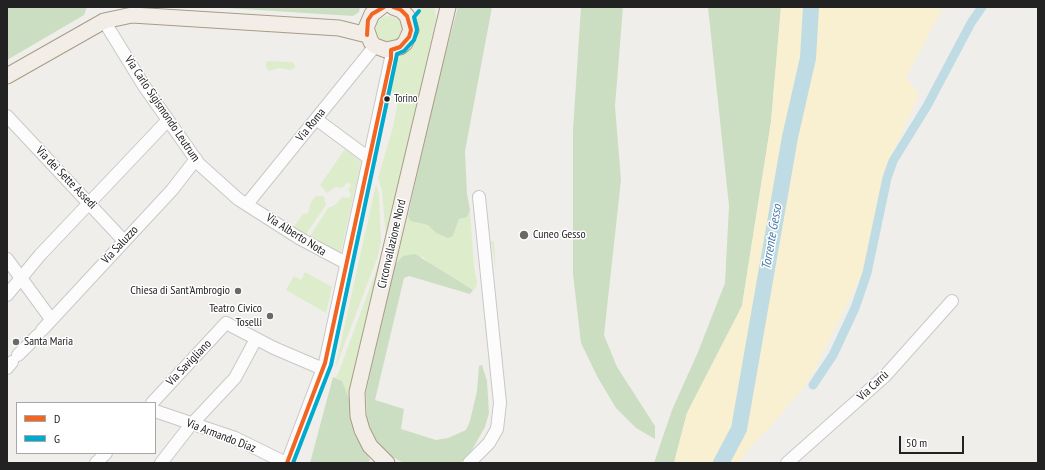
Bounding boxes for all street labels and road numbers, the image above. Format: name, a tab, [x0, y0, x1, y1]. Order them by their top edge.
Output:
street label: Via Carlo Sigismondo Leutrum	[121, 53, 203, 165]
street label: Via Roma	[293, 105, 329, 145]
street label: Via dei Sette Assedi	[33, 144, 99, 212]
street label: Circonvallazione Nord	[375, 198, 409, 290]
street label: Via Alberto Nota	[263, 211, 329, 259]
street label: Via Saluzzo	[99, 223, 141, 267]
street label: Via Savigliano	[163, 337, 215, 389]
street label: Via Carrù	[854, 368, 892, 404]
street label: Via Armando Diaz	[184, 416, 258, 456]

